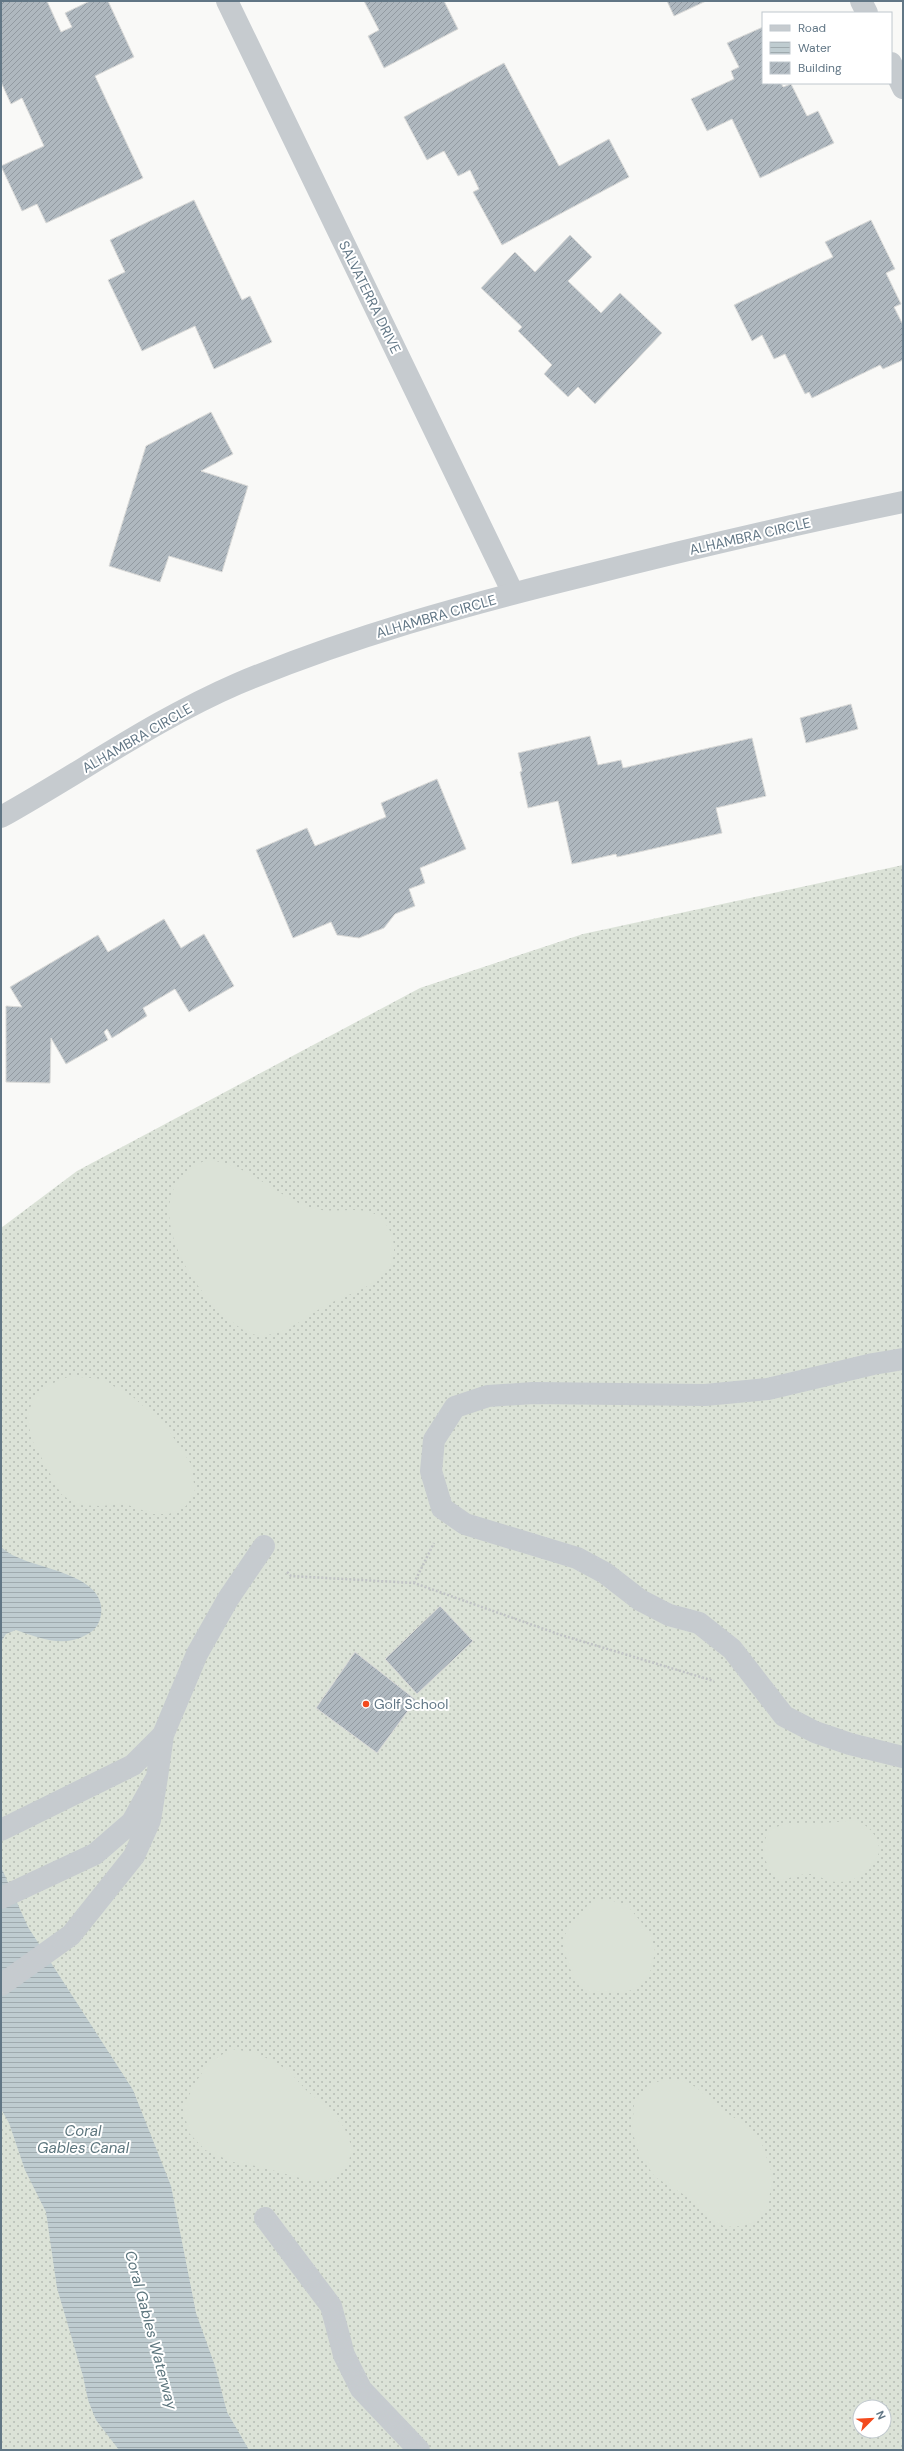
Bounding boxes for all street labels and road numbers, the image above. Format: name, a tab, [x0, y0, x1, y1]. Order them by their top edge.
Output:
street label: SALVATERRA DRIVE	[335, 238, 405, 356]
street label: ALHAMBRA CIRCLE	[688, 513, 813, 559]
street label: ALHAMBRA CIRCLE	[374, 590, 498, 642]
street label: ALHAMBRA CIRCLE	[79, 699, 195, 777]

